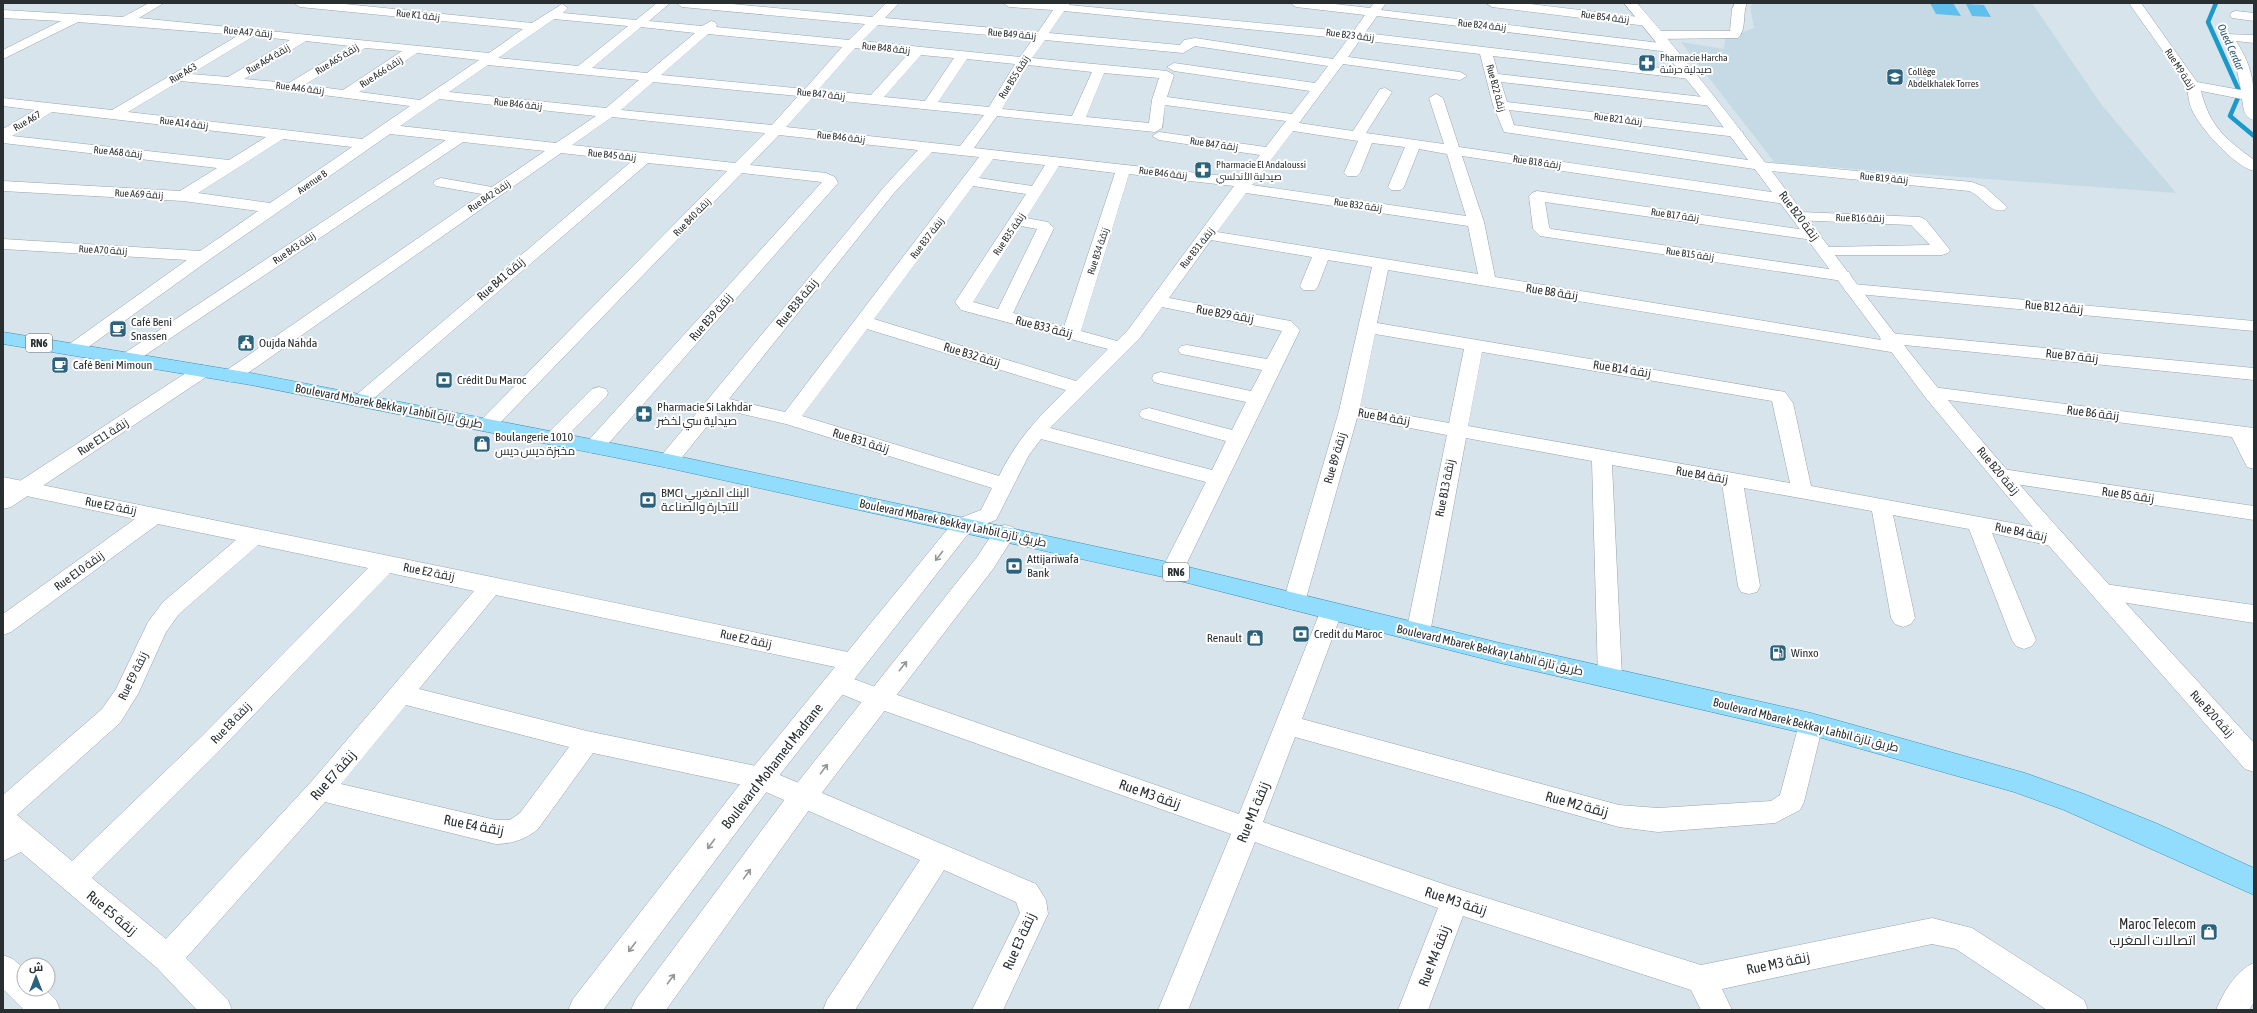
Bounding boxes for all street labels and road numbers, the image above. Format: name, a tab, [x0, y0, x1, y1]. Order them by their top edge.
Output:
street label: Rue K1 زنقة	[395, 7, 441, 23]
street label: Rue B54 زنقة	[1580, 9, 1630, 25]
street label: Rue B24 زنقة	[1457, 17, 1507, 33]
street label: Rue A47 زنقة	[223, 24, 273, 40]
street label: Rue B49 زنقة	[987, 26, 1037, 42]
street label: Rue B23 زنقة	[1325, 27, 1375, 43]
street label: Rue B48 زنقة	[861, 40, 911, 56]
street label: Rue A65 زنقة	[313, 41, 361, 77]
street label: Rue A64 زنقة	[244, 42, 292, 76]
street label: Rue M9 زنقة	[2163, 47, 2197, 91]
street label: Rue B55 زنقة	[996, 53, 1032, 101]
street label: Rue A66 زنقة	[357, 54, 405, 90]
street label: Rue A63	[167, 60, 199, 85]
street label: Rue B22 زنقة	[1484, 63, 1508, 113]
street label: Rue A46 زنقة	[275, 80, 325, 96]
street label: Rue B47 زنقة	[796, 86, 846, 102]
street label: Rue B46 زنقة	[493, 96, 543, 112]
street label: Rue A67	[11, 109, 43, 133]
street label: Rue B21 زنقة	[1593, 111, 1643, 127]
street label: Rue A14 زنقة	[159, 115, 209, 131]
street label: Rue B46 زنقة	[816, 129, 866, 145]
street label: Rue B47 زنقة	[1189, 135, 1239, 153]
street label: Rue A68 زنقة	[93, 144, 143, 160]
street label: Rue B45 زنقة	[587, 147, 637, 163]
street label: Rue B18 زنقة	[1512, 153, 1562, 171]
street label: Rue B46 زنقة	[1138, 165, 1188, 181]
street label: Avenue B	[295, 168, 329, 196]
street label: Rue B19 زنقة	[1859, 170, 1909, 186]
street label: Rue B42 زنقة	[466, 178, 512, 214]
street label: Rue A69 زنقة	[114, 187, 164, 201]
street label: Rue B20 زنقة	[1776, 188, 1822, 244]
street label: Rue B40 زنقة	[671, 196, 713, 238]
street label: Rue B32 زنقة	[1333, 196, 1383, 214]
street label: Rue B17 زنقة	[1650, 206, 1700, 224]
street label: Rue B35 زنقة	[991, 211, 1027, 257]
street label: Rue B16 زنقة	[1836, 212, 1884, 224]
street label: Rue B37 زنقة	[908, 215, 946, 261]
street label: Rue B31 زنقة	[1178, 225, 1216, 271]
street label: Rue B34 زنقة	[1085, 226, 1111, 276]
street label: Rue B43 زنقة	[271, 230, 317, 266]
street label: Rue A70 زنقة	[78, 243, 128, 257]
street label: Rue B15 زنقة	[1665, 245, 1715, 263]
street label: Rue B41 زنقة	[474, 255, 528, 303]
street label: Rue B38 زنقة	[773, 276, 821, 330]
street label: Rue B8 زنقة	[1525, 281, 1579, 303]
street label: Rue B39 زنقة	[687, 290, 735, 344]
street label: Rue B12 زنقة	[2024, 297, 2084, 317]
street label: Rue B29 زنقة	[1195, 302, 1255, 326]
street label: Rue B33 زنقة	[1014, 313, 1074, 341]
road number: RN6	[26, 334, 52, 352]
street label: Rue B32 زنقة	[942, 340, 1002, 370]
street label: Rue B7 زنقة	[2045, 346, 2099, 366]
street label: Rue B14 زنقة	[1592, 358, 1652, 380]
street label: Boulevard Mbarek Bekkay Lahbil طريق تازة	[294, 381, 484, 431]
street label: Rue B6 زنقة	[2066, 403, 2120, 423]
street label: Rue B4 زنقة	[1357, 406, 1411, 428]
street label: Rue E11 زنقة	[75, 415, 131, 459]
street label: Rue B31 زنقة	[831, 426, 891, 456]
street label: Rue B9 زنقة	[1321, 431, 1349, 485]
street label: Rue B20 زنقة	[1974, 444, 2022, 498]
street label: Rue B13 زنقة	[1433, 458, 1457, 518]
street label: Rue B4 زنقة	[1675, 464, 1729, 486]
street label: Rue B5 زنقة	[2101, 484, 2155, 506]
street label: Rue E2 زنقة	[84, 494, 138, 518]
street label: Boulevard Mbarek Bekkay Lahbil طريق تازة	[858, 496, 1048, 550]
street label: Rue B4 زنقة	[1994, 520, 2048, 544]
street label: Rue E10 زنقة	[51, 548, 107, 594]
street label: Rue E2 زنقة	[402, 560, 456, 584]
road number: RN6	[1163, 563, 1189, 581]
street label: Boulevard Mbarek Bekkay Lahbil طريق تازة	[1395, 622, 1585, 678]
street label: Rue E2 زنقة	[719, 627, 773, 651]
street label: Rue E9 زنقة	[115, 649, 151, 703]
street label: Rue B20 زنقة	[2187, 688, 2237, 740]
street label: Boulevard Mbarek Bekkay Lahbil طريق تازة	[1712, 695, 1901, 755]
street label: Rue E8 زنقة	[208, 699, 254, 747]
street label: Boulevard Mohamed Madrane	[718, 700, 826, 832]
street label: Rue E7 زنقة	[307, 747, 359, 803]
street label: Rue M3 زنقة	[1117, 776, 1183, 812]
street label: Rue M1 زنقة	[1234, 779, 1272, 845]
street label: Rue M2 زنقة	[1544, 788, 1610, 820]
street label: Rue E4 زنقة	[443, 811, 505, 839]
street label: Rue M3 زنقة	[1423, 883, 1489, 919]
street label: Rue E5 زنقة	[84, 887, 140, 939]
street label: Rue E3 زنقة	[999, 910, 1039, 972]
street label: Rue M4 زنقة	[1415, 923, 1453, 989]
street label: Rue M3 زنقة	[1745, 948, 1811, 978]

